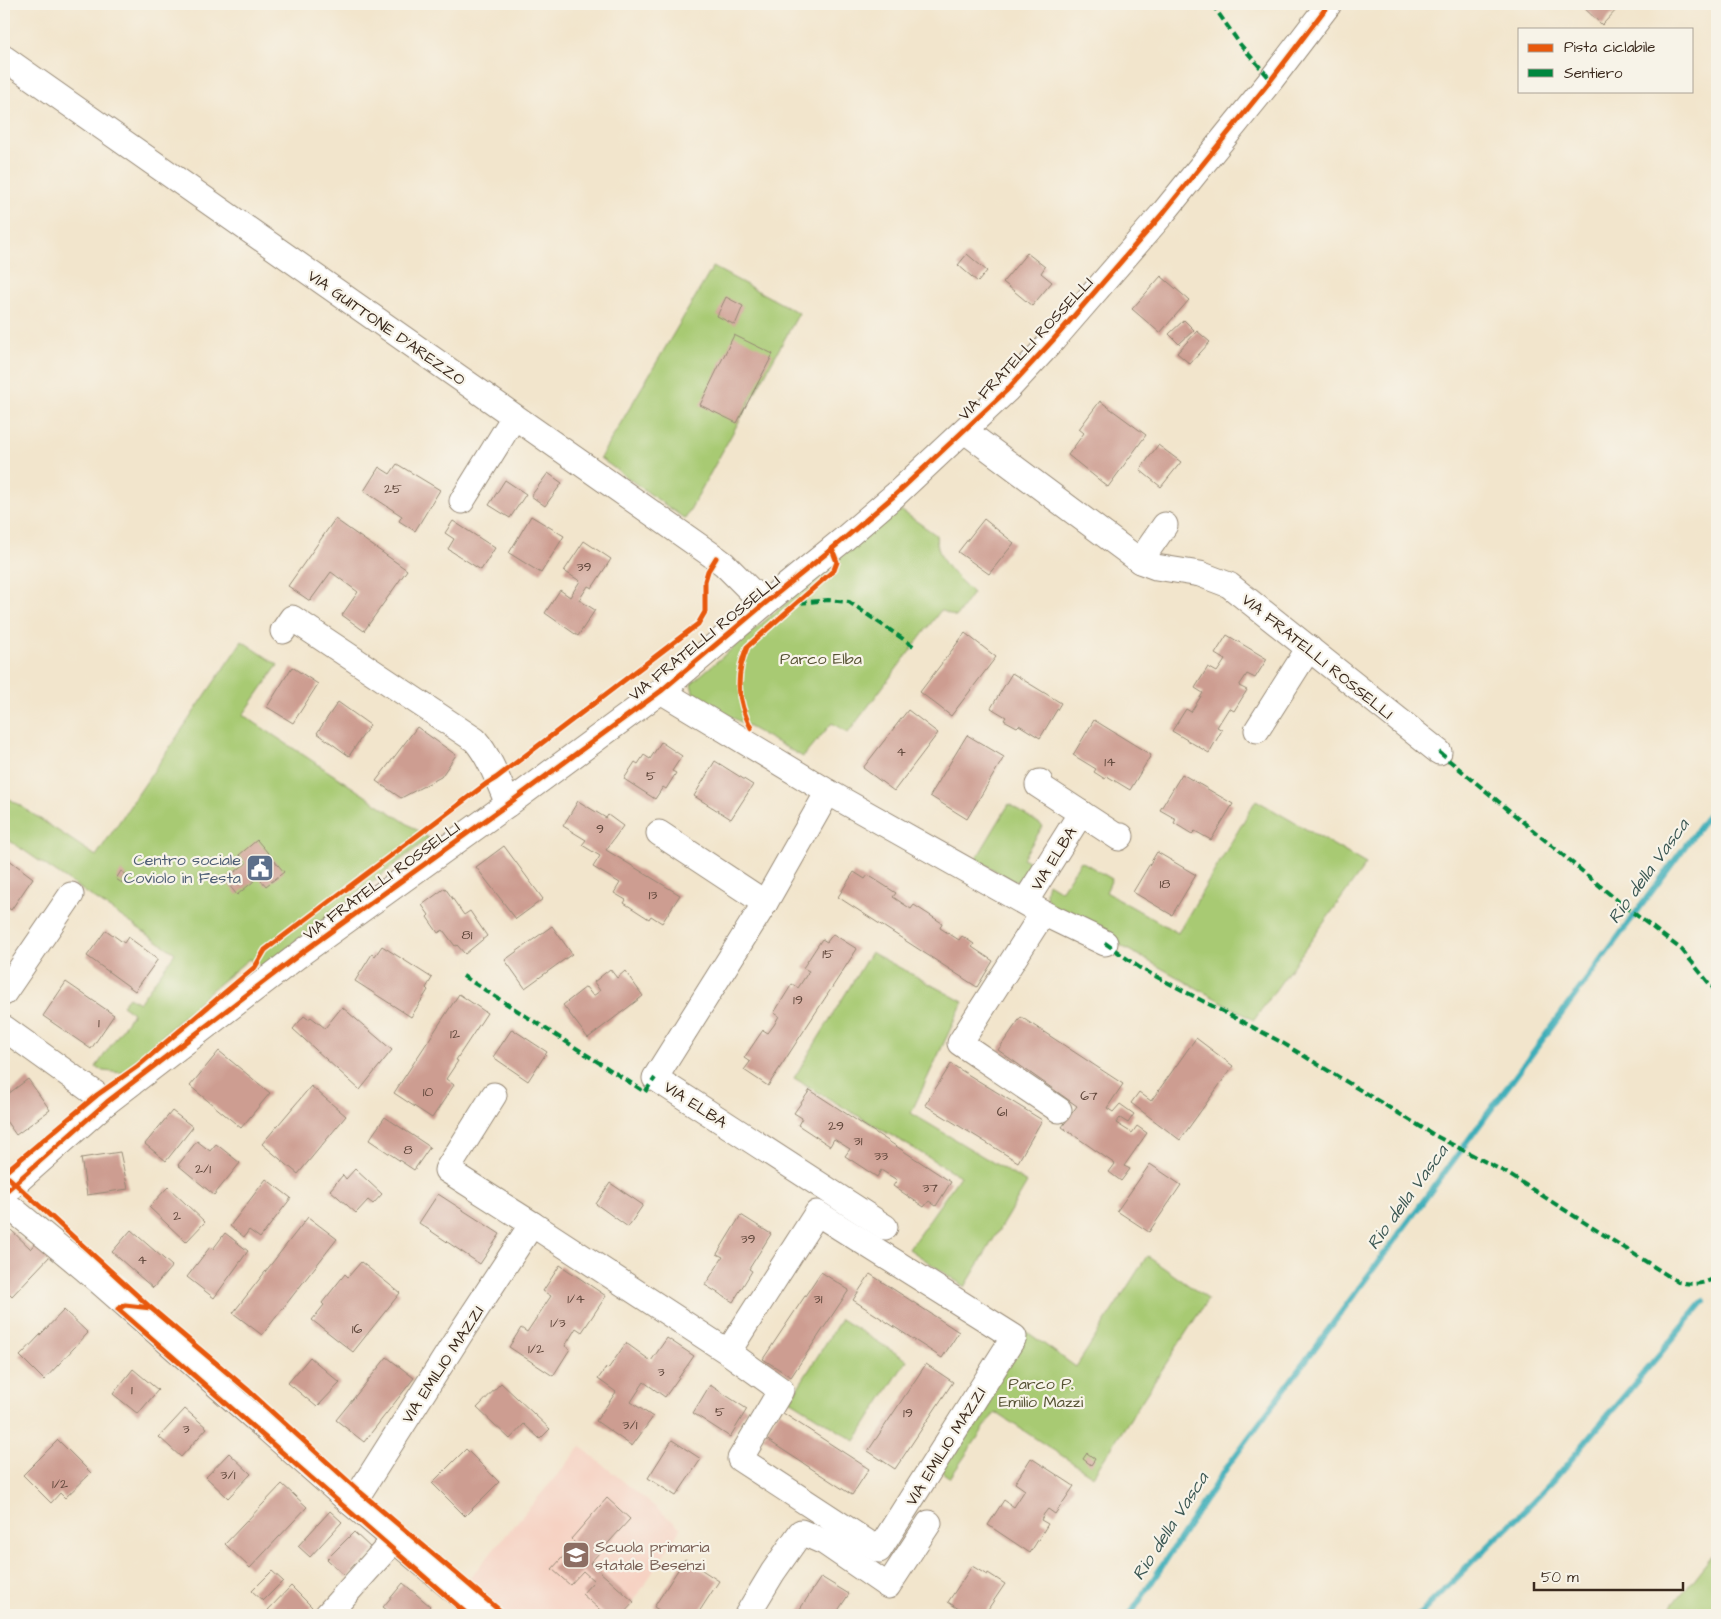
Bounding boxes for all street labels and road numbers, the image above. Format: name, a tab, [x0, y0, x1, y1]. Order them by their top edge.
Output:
street label: VIA GUITTONE D'AREZZO	[303, 265, 470, 391]
street label: VIA FRATELLI ROSSELLI	[953, 272, 1098, 425]
street label: VIA FRATELLI ROSSELLI	[624, 570, 785, 706]
street label: VIA FRATELLI ROSSELLI	[1237, 589, 1398, 725]
street label: VIA FRATELLI ROSSELLI	[299, 816, 465, 945]
street label: VIA ELBA	[1026, 822, 1082, 895]
street label: VIA ELBA	[660, 1076, 731, 1133]
street label: VIA EMILIO MAZZI	[397, 1302, 489, 1428]
street label: VIA EMILIO MAZZI	[901, 1383, 991, 1510]

